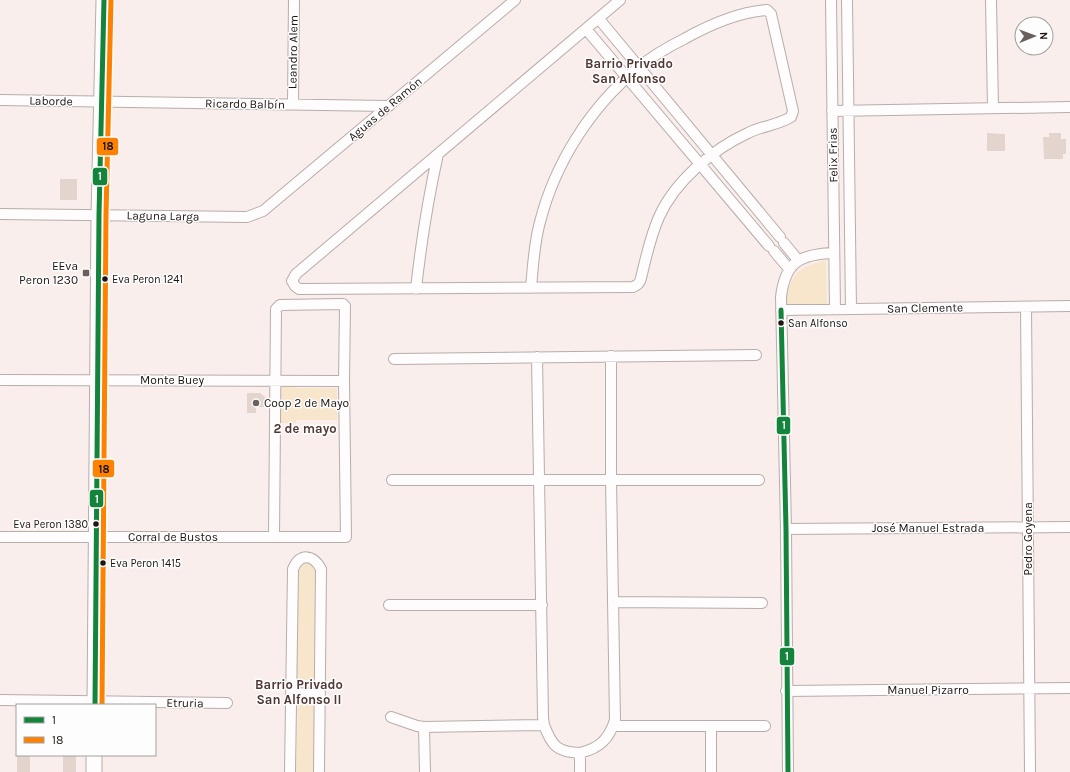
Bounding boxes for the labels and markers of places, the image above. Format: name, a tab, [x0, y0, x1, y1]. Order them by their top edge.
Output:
place label: EEva Peron 1230	[19, 259, 78, 287]
marker: EEva Peron 1230	[81, 268, 91, 278]
place label: Eva Peron 1241	[112, 273, 183, 286]
marker: Eva Peron 1241	[100, 274, 110, 284]
place label: San Alfonso	[788, 317, 848, 330]
marker: San Alfonso	[776, 318, 786, 328]
place label: Coop 2 de Mayo	[264, 396, 349, 410]
marker: Coop 2 de Mayo	[251, 398, 261, 408]
place label: Eva Peron 1380	[13, 518, 88, 531]
marker: Eva Peron 1380	[91, 519, 101, 529]
place label: Eva Peron 1415	[110, 557, 181, 570]
marker: Eva Peron 1415	[98, 558, 108, 568]

